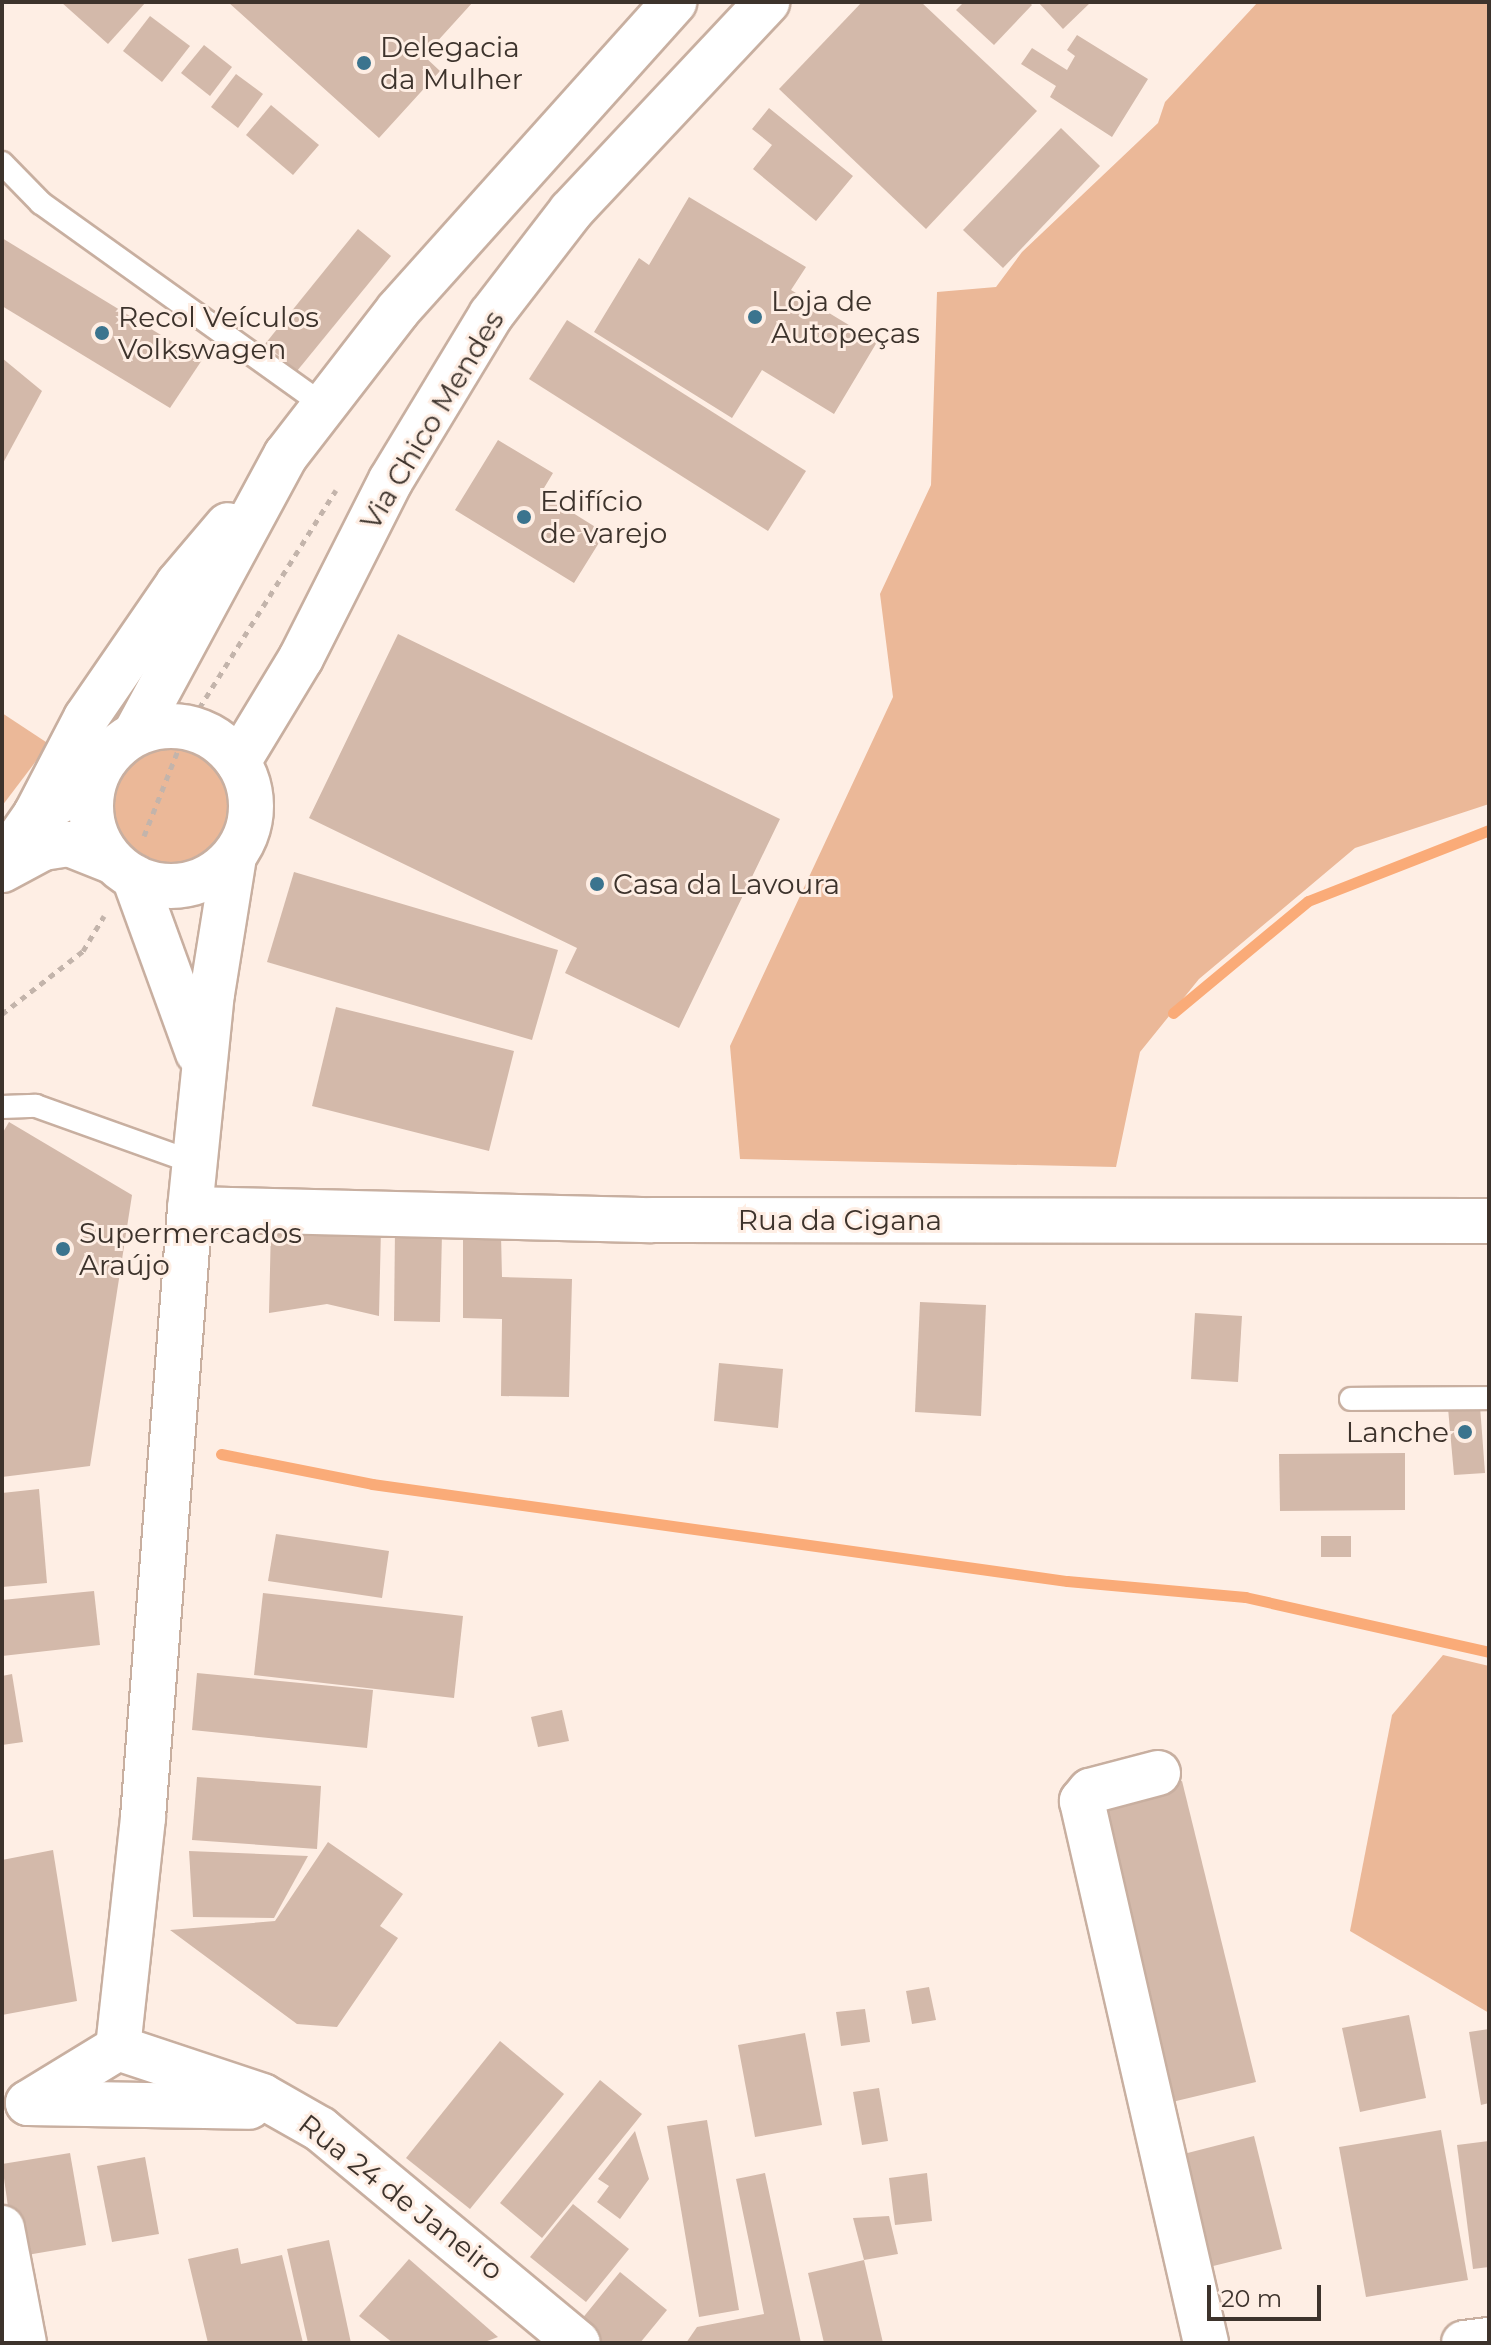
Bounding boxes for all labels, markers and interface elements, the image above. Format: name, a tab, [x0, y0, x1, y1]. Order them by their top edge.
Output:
place label: Delegacia da Mulher	[380, 30, 523, 96]
marker: Delegacia da Mulher	[355, 54, 373, 72]
place label: Loja de Autopeças	[771, 284, 920, 350]
place label: Recol Veículos Volkswagen	[118, 300, 319, 366]
street label: Via Chico Mendes	[353, 305, 511, 535]
marker: Loja de Autopeças	[746, 308, 764, 326]
marker: Recol Veículos Volkswagen	[93, 324, 111, 342]
place label: Edifício de varejo	[540, 484, 667, 550]
marker: Edifício de varejo	[515, 508, 533, 526]
place label: Casa da Lavoura	[613, 867, 840, 901]
marker: Casa da Lavoura	[588, 875, 606, 893]
street label: Rua da Cigana	[738, 1203, 942, 1237]
place label: Supermercados Araújo	[79, 1216, 302, 1282]
marker: Supermercados Araújo	[54, 1240, 72, 1258]
place label: Lanche	[1346, 1415, 1449, 1449]
marker: Lanche	[1456, 1423, 1474, 1441]
street label: Rua 24 de Janeiro	[292, 2107, 510, 2287]
scale bar	[1211, 2269, 1325, 2319]
text: 20 m	[1221, 2284, 1282, 2313]

